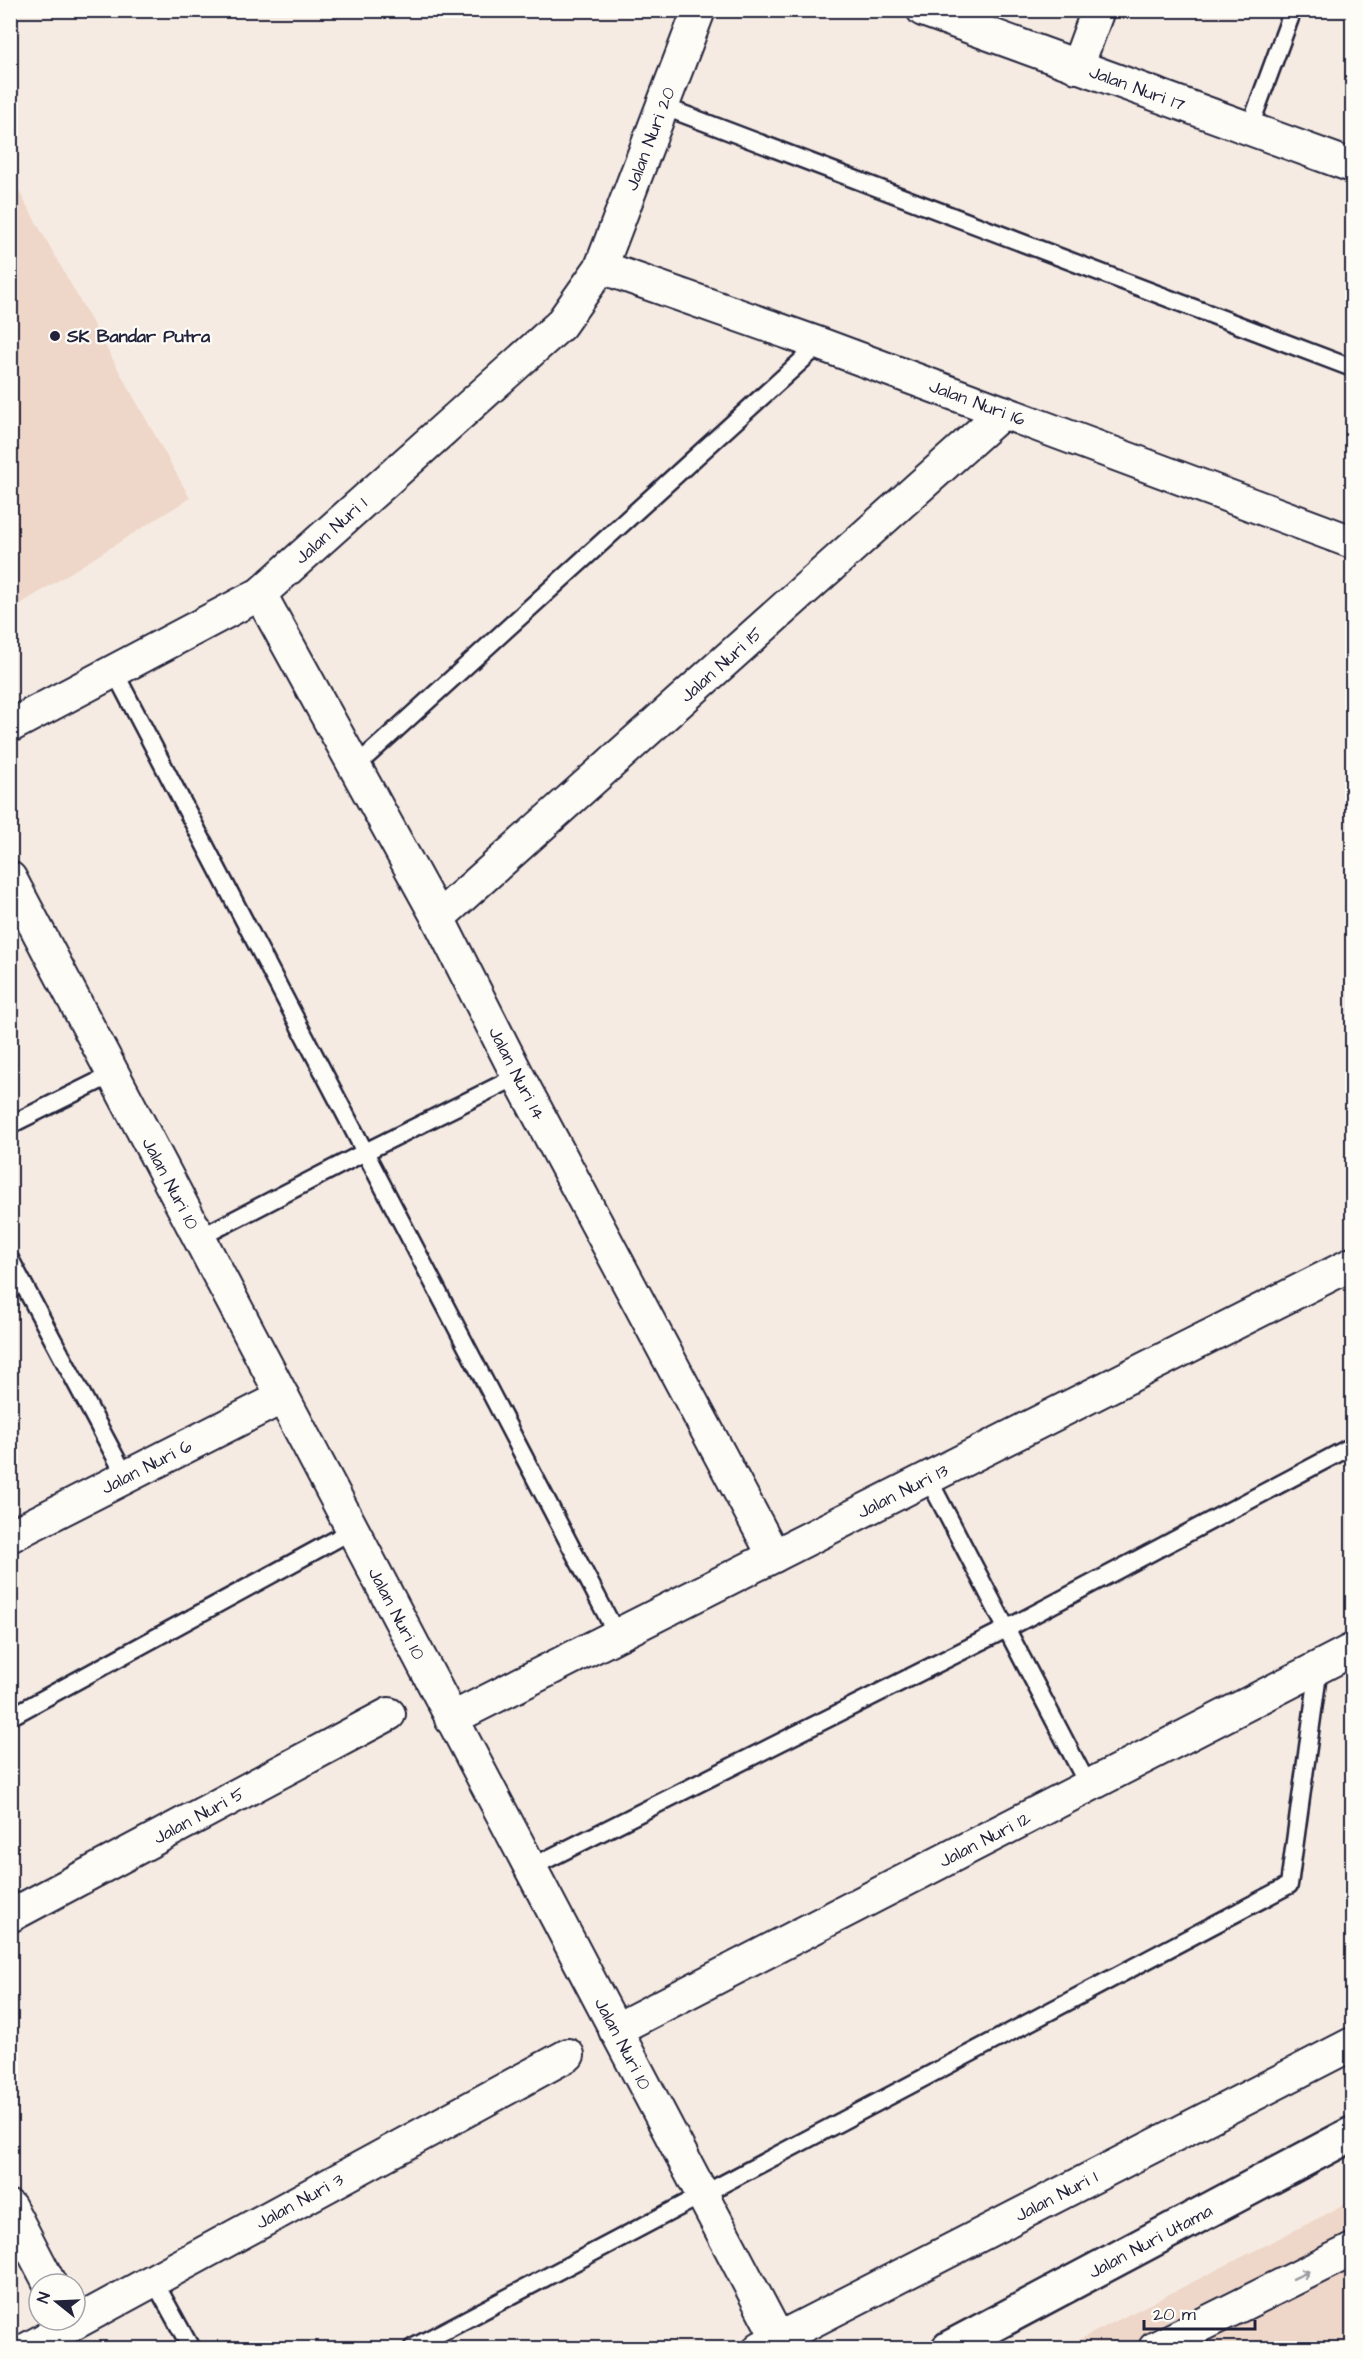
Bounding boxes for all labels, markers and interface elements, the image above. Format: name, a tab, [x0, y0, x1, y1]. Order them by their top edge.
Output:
street label: Jalan Nuri 17	[1086, 59, 1189, 117]
street label: Jalan Nuri 20	[619, 84, 681, 194]
place label: SK Bandar Putra	[66, 324, 211, 349]
marker: SK Bandar Putra	[48, 329, 62, 343]
street label: Jalan Nuri 16	[926, 374, 1029, 432]
street label: Jalan Nuri 1	[290, 492, 373, 570]
street label: Jalan Nuri 15	[675, 621, 768, 708]
street label: Jalan Nuri 14	[482, 1023, 551, 1125]
street label: Jalan Nuri 10	[136, 1133, 205, 1234]
street label: Jalan Nuri 6	[97, 1434, 196, 1501]
street label: Jalan Nuri 13	[853, 1458, 953, 1525]
street label: Jalan Nuri 10	[362, 1563, 431, 1664]
street label: Jalan Nuri 5	[149, 1781, 249, 1850]
street label: Jalan Nuri 12	[935, 1805, 1036, 1874]
street label: Jalan Nuri 10	[588, 1993, 657, 2094]
street label: Jalan Nuri 1	[1011, 2165, 1102, 2228]
street label: Jalan Nuri 3	[252, 2167, 348, 2235]
street label: Jalan Nuri Utama	[1084, 2198, 1217, 2285]
one-way arrow	[1292, 2269, 1310, 2281]
north arrow	[27, 2272, 87, 2332]
text: N	[32, 2290, 56, 2306]
scale bar	[1144, 2293, 1255, 2331]
text: 20 m	[1153, 2302, 1196, 2327]

